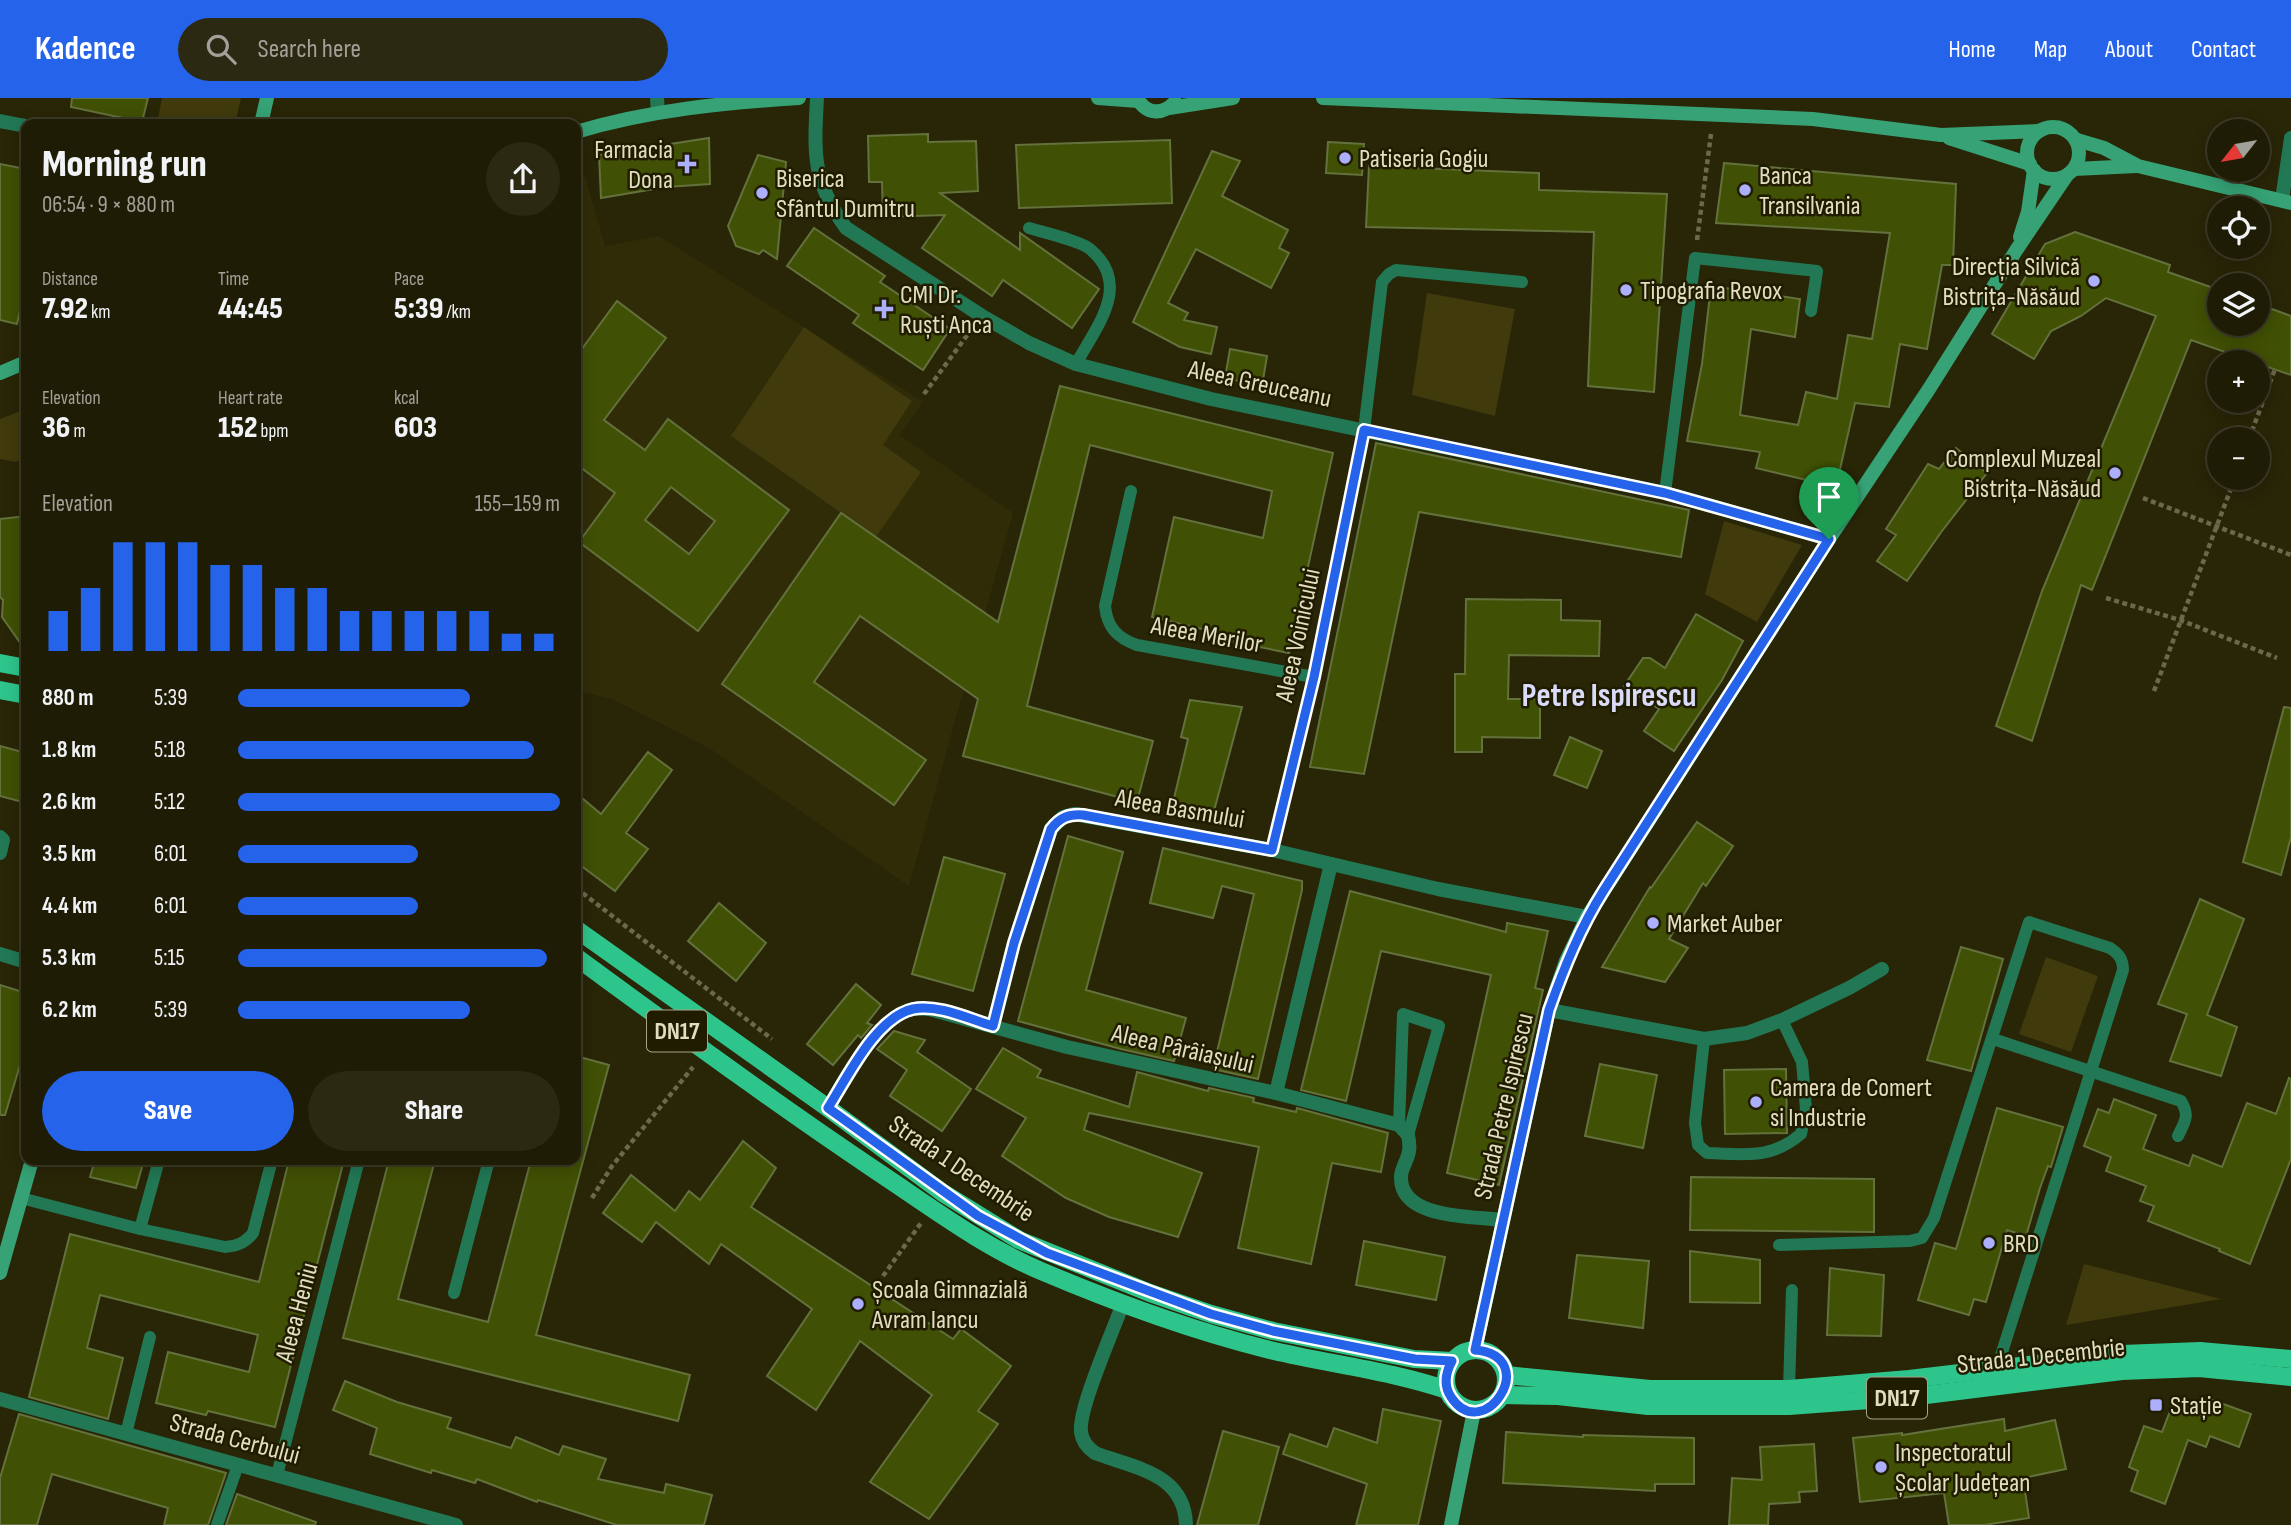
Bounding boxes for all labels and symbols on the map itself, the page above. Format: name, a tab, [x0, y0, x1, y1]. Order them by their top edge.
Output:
north arrow	[2207, 119, 2270, 182]
place label: Farmacia Dona	[594, 135, 673, 196]
place label: Patiseria Gogiu	[1359, 144, 1488, 175]
marker: Patiseria Gogiu	[1337, 150, 1353, 166]
marker: Farmacia Dona	[679, 156, 695, 172]
place label: Banca Transilvania	[1759, 161, 1860, 222]
place label: Biserica Sfântul Dumitru	[776, 164, 915, 225]
marker: Banca Transilvania	[1737, 182, 1753, 198]
marker: Biserica Sfântul Dumitru	[754, 185, 770, 201]
place label: Direcția Silvică Bistrița-Năsăud	[1942, 252, 2080, 313]
marker: Direcția Silvică Bistrița-Năsăud	[2086, 273, 2102, 289]
place label: Tipografia Revox	[1640, 276, 1782, 307]
place label: CMI Dr. Ruști Anca	[900, 280, 992, 341]
marker: Tipografia Revox	[1618, 282, 1634, 298]
marker: CMI Dr. Ruști Anca	[874, 299, 894, 319]
street label: Aleea Greuceanu	[1184, 354, 1334, 415]
place label: Complexul Muzeal Bistrița-Năsăud	[1945, 444, 2101, 505]
marker: Complexul Muzeal Bistrița-Năsăud	[2107, 465, 2123, 481]
pin	[1799, 467, 1859, 539]
street label: Aleea Voinicului	[1269, 566, 1328, 706]
street label: Aleea Merilor	[1148, 610, 1265, 661]
district label: Petre Ispirescu	[1522, 676, 1696, 716]
street label: Aleea Basmului	[1112, 783, 1247, 836]
place label: Market Auber	[1667, 909, 1783, 940]
marker: Market Auber	[1645, 915, 1661, 931]
road number: DN17	[647, 1010, 707, 1051]
street label: Strada Petre Ispirescu	[1468, 1010, 1541, 1203]
street label: Aleea Pârâiașului	[1108, 1018, 1257, 1081]
place label: Camera de Comert si Industrie	[1770, 1073, 1932, 1134]
marker: Camera de Comert si Industrie	[1748, 1094, 1764, 1110]
street label: Strada 1 Decembrie	[883, 1109, 1040, 1229]
place label: BRD	[2003, 1229, 2039, 1260]
marker: BRD	[1981, 1235, 1997, 1251]
street label: Aleea Heniu	[269, 1259, 326, 1367]
place label: Școala Gimnazială Avram Iancu	[871, 1275, 1028, 1336]
marker: Școala Gimnazială Avram Iancu	[850, 1296, 866, 1312]
street label: Strada 1 Decembrie	[1956, 1332, 2127, 1381]
road number: DN17	[1867, 1378, 1927, 1418]
place label: Stație	[2170, 1391, 2222, 1422]
marker: Stație	[2148, 1397, 2164, 1413]
street label: Strada Cerbului	[166, 1407, 303, 1472]
place label: Inspectoratul Școlar Județean	[1895, 1438, 2030, 1499]
marker: Inspectoratul Școlar Județean	[1873, 1459, 1889, 1475]

